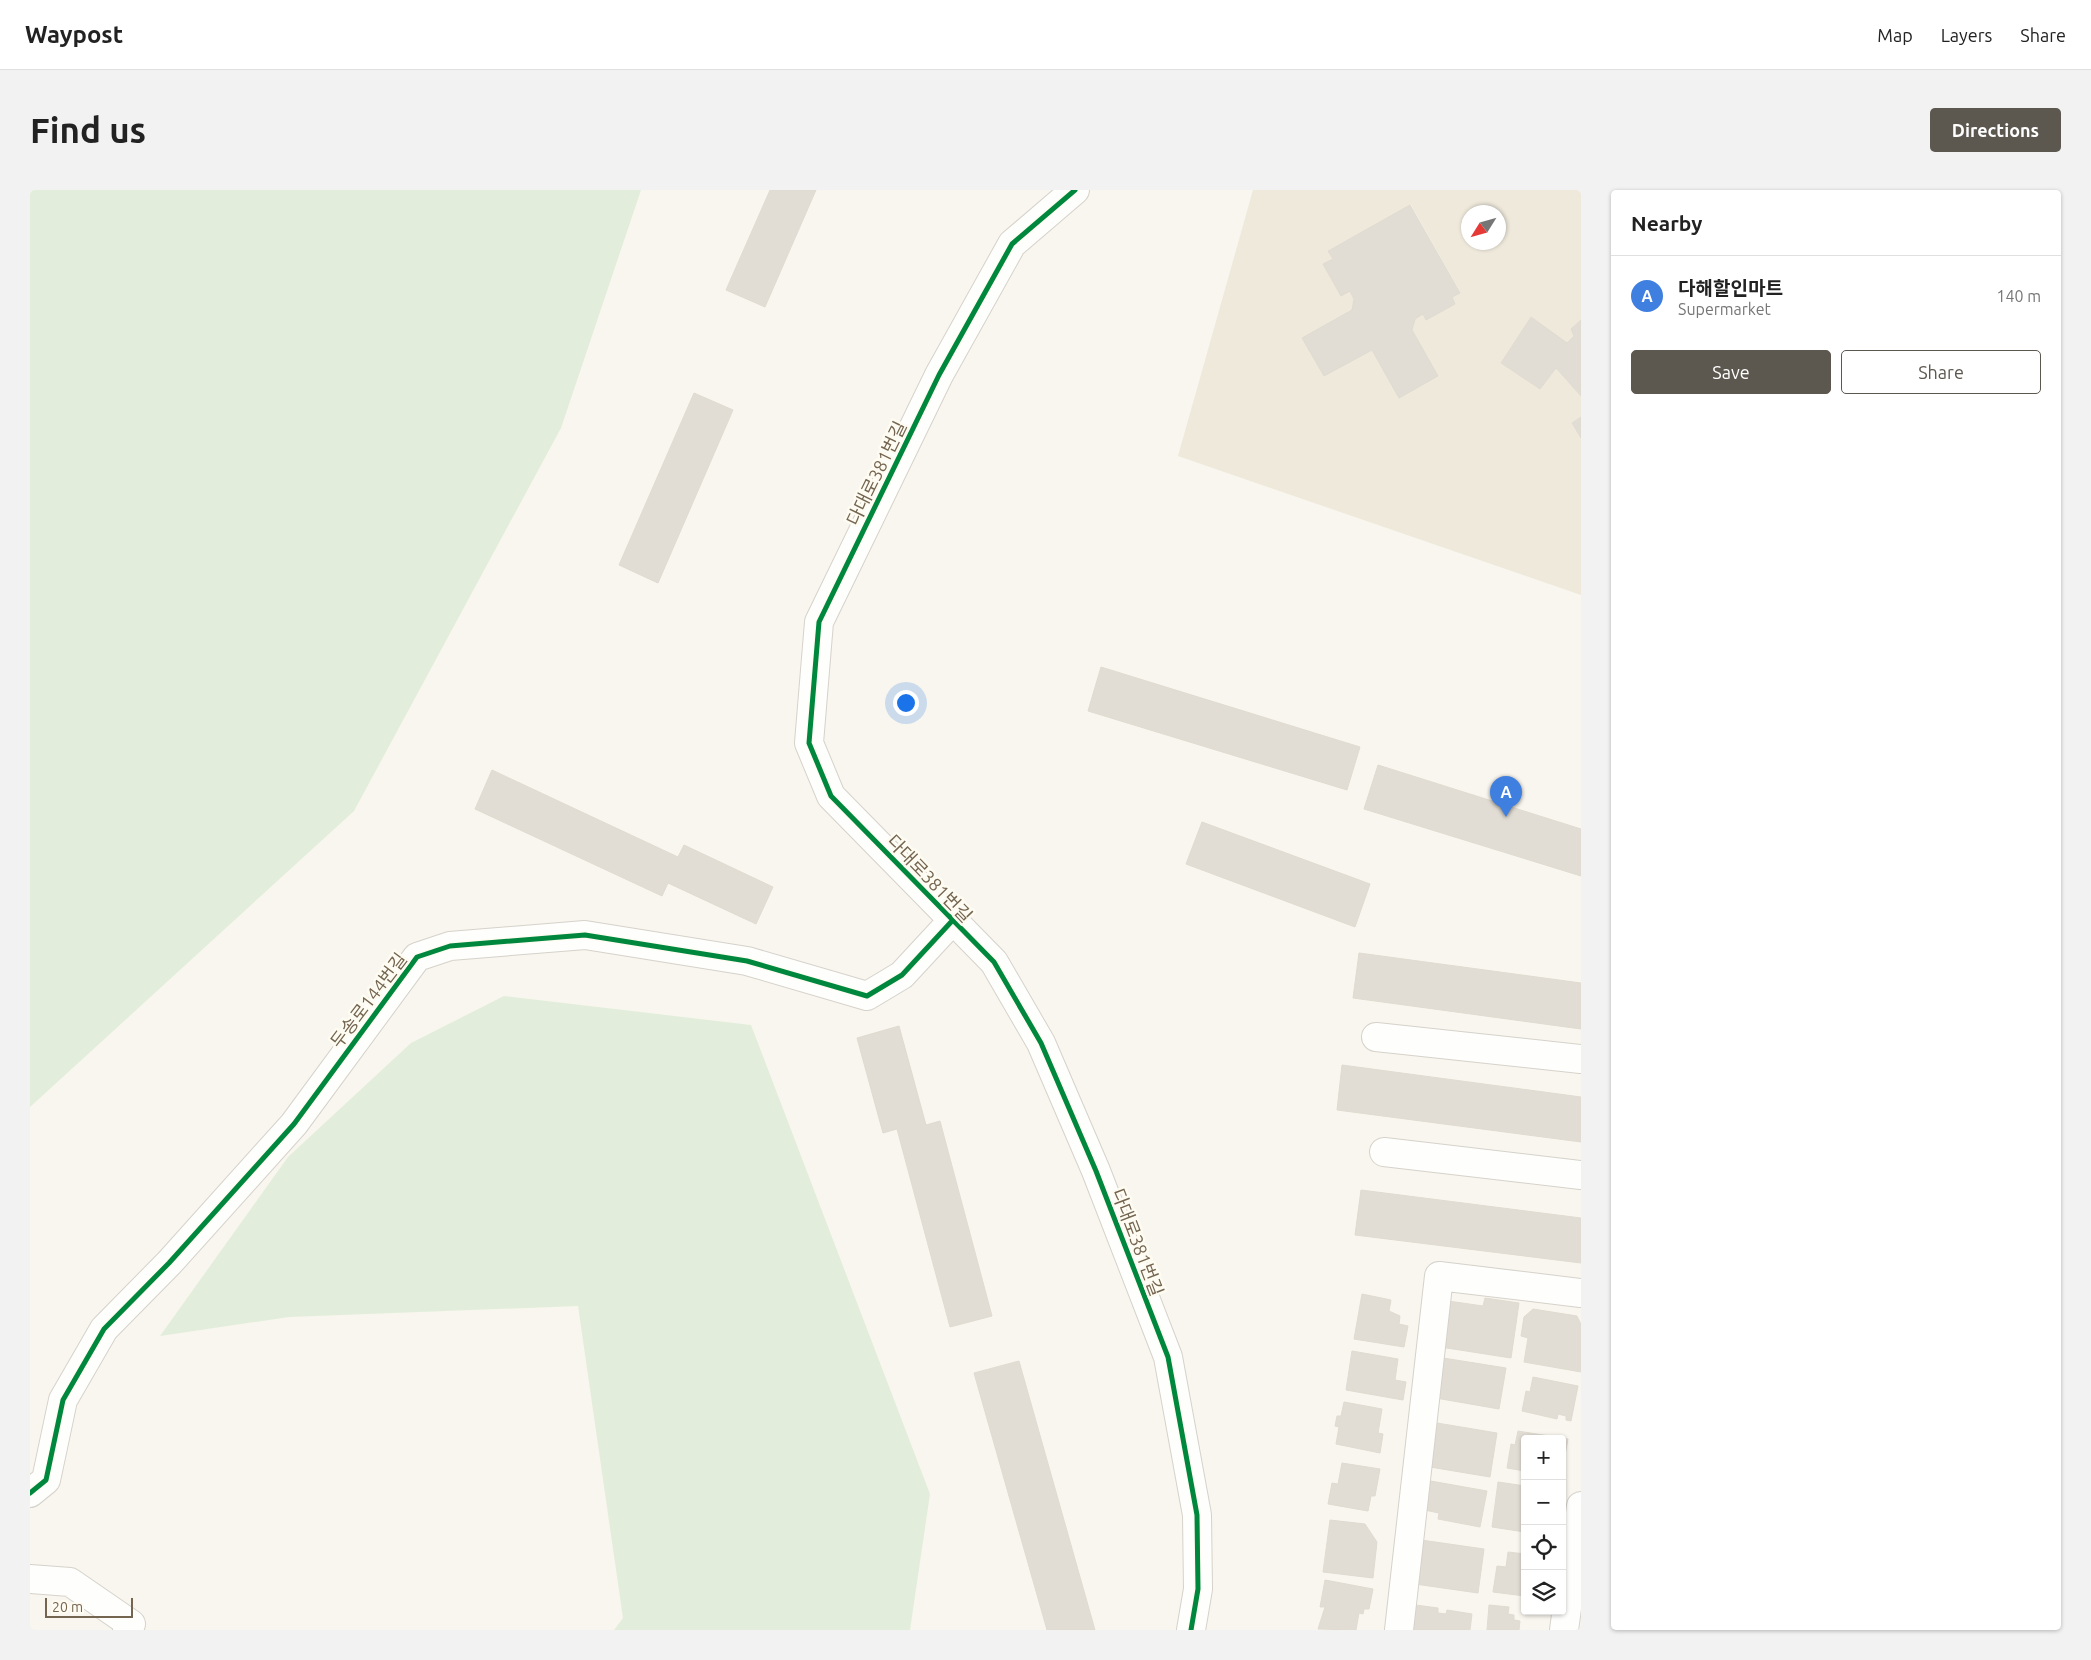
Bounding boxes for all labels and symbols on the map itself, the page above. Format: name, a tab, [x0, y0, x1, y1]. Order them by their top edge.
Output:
north arrow	[1461, 205, 1506, 250]
street label: 다대로381번길	[842, 418, 910, 528]
your location	[893, 690, 919, 716]
pin: A	[1490, 776, 1522, 817]
street label: 다대로381번길	[883, 830, 977, 926]
street label: 두송로144번길	[326, 949, 410, 1051]
street label: 다대로381번길	[1108, 1186, 1168, 1298]
scale bar	[45, 1595, 132, 1618]

